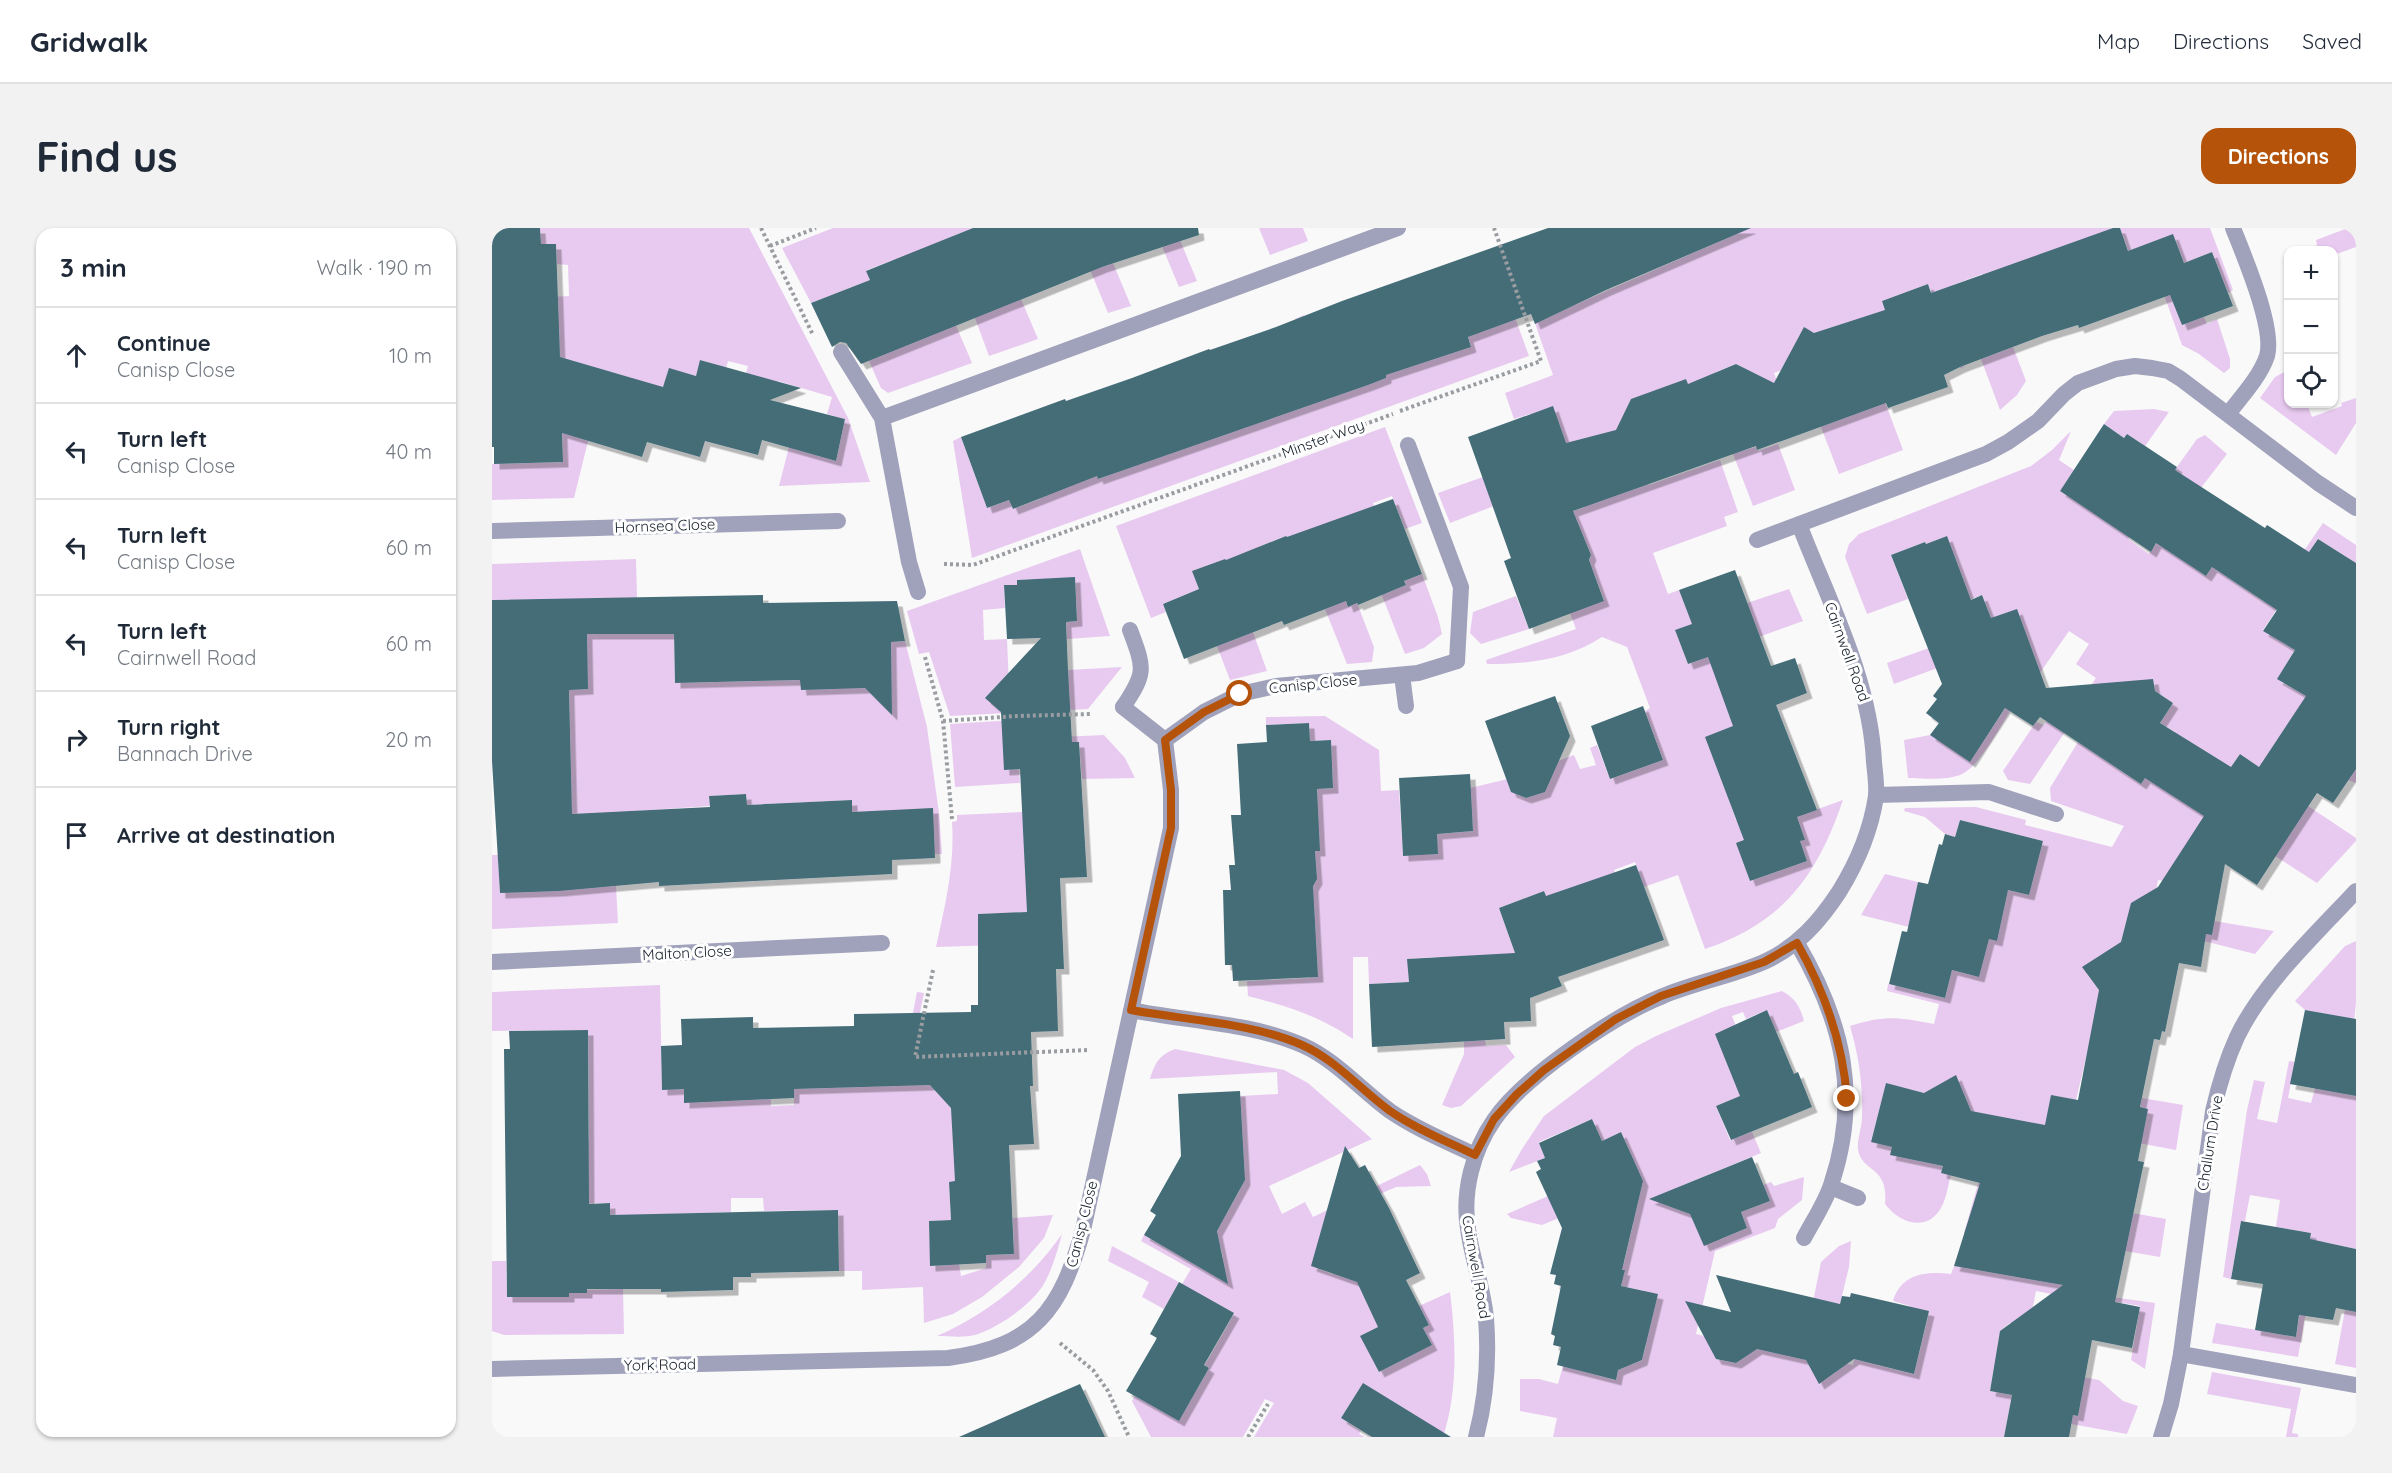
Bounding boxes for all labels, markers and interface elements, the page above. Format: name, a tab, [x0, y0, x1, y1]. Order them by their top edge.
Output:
text: Gridwalk	[30, 24, 149, 59]
text: Map	[2097, 28, 2140, 54]
text: Directions	[2173, 28, 2269, 54]
text: Saved	[2302, 28, 2362, 54]
button: Directions	[2201, 128, 2356, 184]
text: Find us	[36, 130, 178, 183]
map controls	[2284, 246, 2338, 408]
button: +	[2284, 246, 2338, 300]
text: 3 min	[60, 251, 127, 284]
text: Walk · 190 m	[316, 255, 432, 280]
button: −	[2284, 300, 2338, 354]
text: Continue	[117, 329, 211, 357]
icon: ahead	[60, 339, 93, 372]
text: 10 m	[389, 343, 432, 368]
button: locate	[2284, 354, 2338, 408]
text: Canisp Close	[117, 357, 235, 382]
street label: Minster Way	[1279, 415, 1367, 462]
text: Turn left	[117, 425, 207, 453]
icon: left	[60, 435, 93, 468]
text: 40 m	[386, 439, 432, 464]
text: Canisp Close	[117, 453, 235, 478]
street label: Hornsea Close	[614, 514, 716, 537]
text: Turn left	[117, 521, 207, 549]
icon: left	[60, 531, 93, 564]
text: 60 m	[386, 535, 432, 560]
text: Canisp Close	[117, 549, 235, 574]
street label: Cairnwell Road	[1821, 599, 1874, 704]
text: Turn left	[117, 617, 207, 645]
icon: left	[60, 627, 93, 660]
text: 60 m	[386, 631, 432, 656]
text: Cairnwell Road	[117, 645, 256, 670]
street label: Canisp Close	[1268, 669, 1358, 698]
route start	[1226, 680, 1252, 706]
text: Turn right	[117, 713, 221, 741]
icon: right	[60, 723, 93, 756]
text: 20 m	[385, 727, 432, 752]
text: Bannach Drive	[117, 741, 253, 766]
icon: arrive	[60, 819, 93, 852]
text: Arrive at destination	[117, 821, 335, 849]
street label: Malton Close	[642, 941, 732, 964]
route end	[1833, 1085, 1859, 1111]
street label: Challum Drive	[2193, 1094, 2226, 1192]
street label: Canisp Close	[1062, 1179, 1101, 1269]
street label: Cairnwell Road	[1458, 1214, 1495, 1320]
street label: York Road	[624, 1354, 696, 1375]

